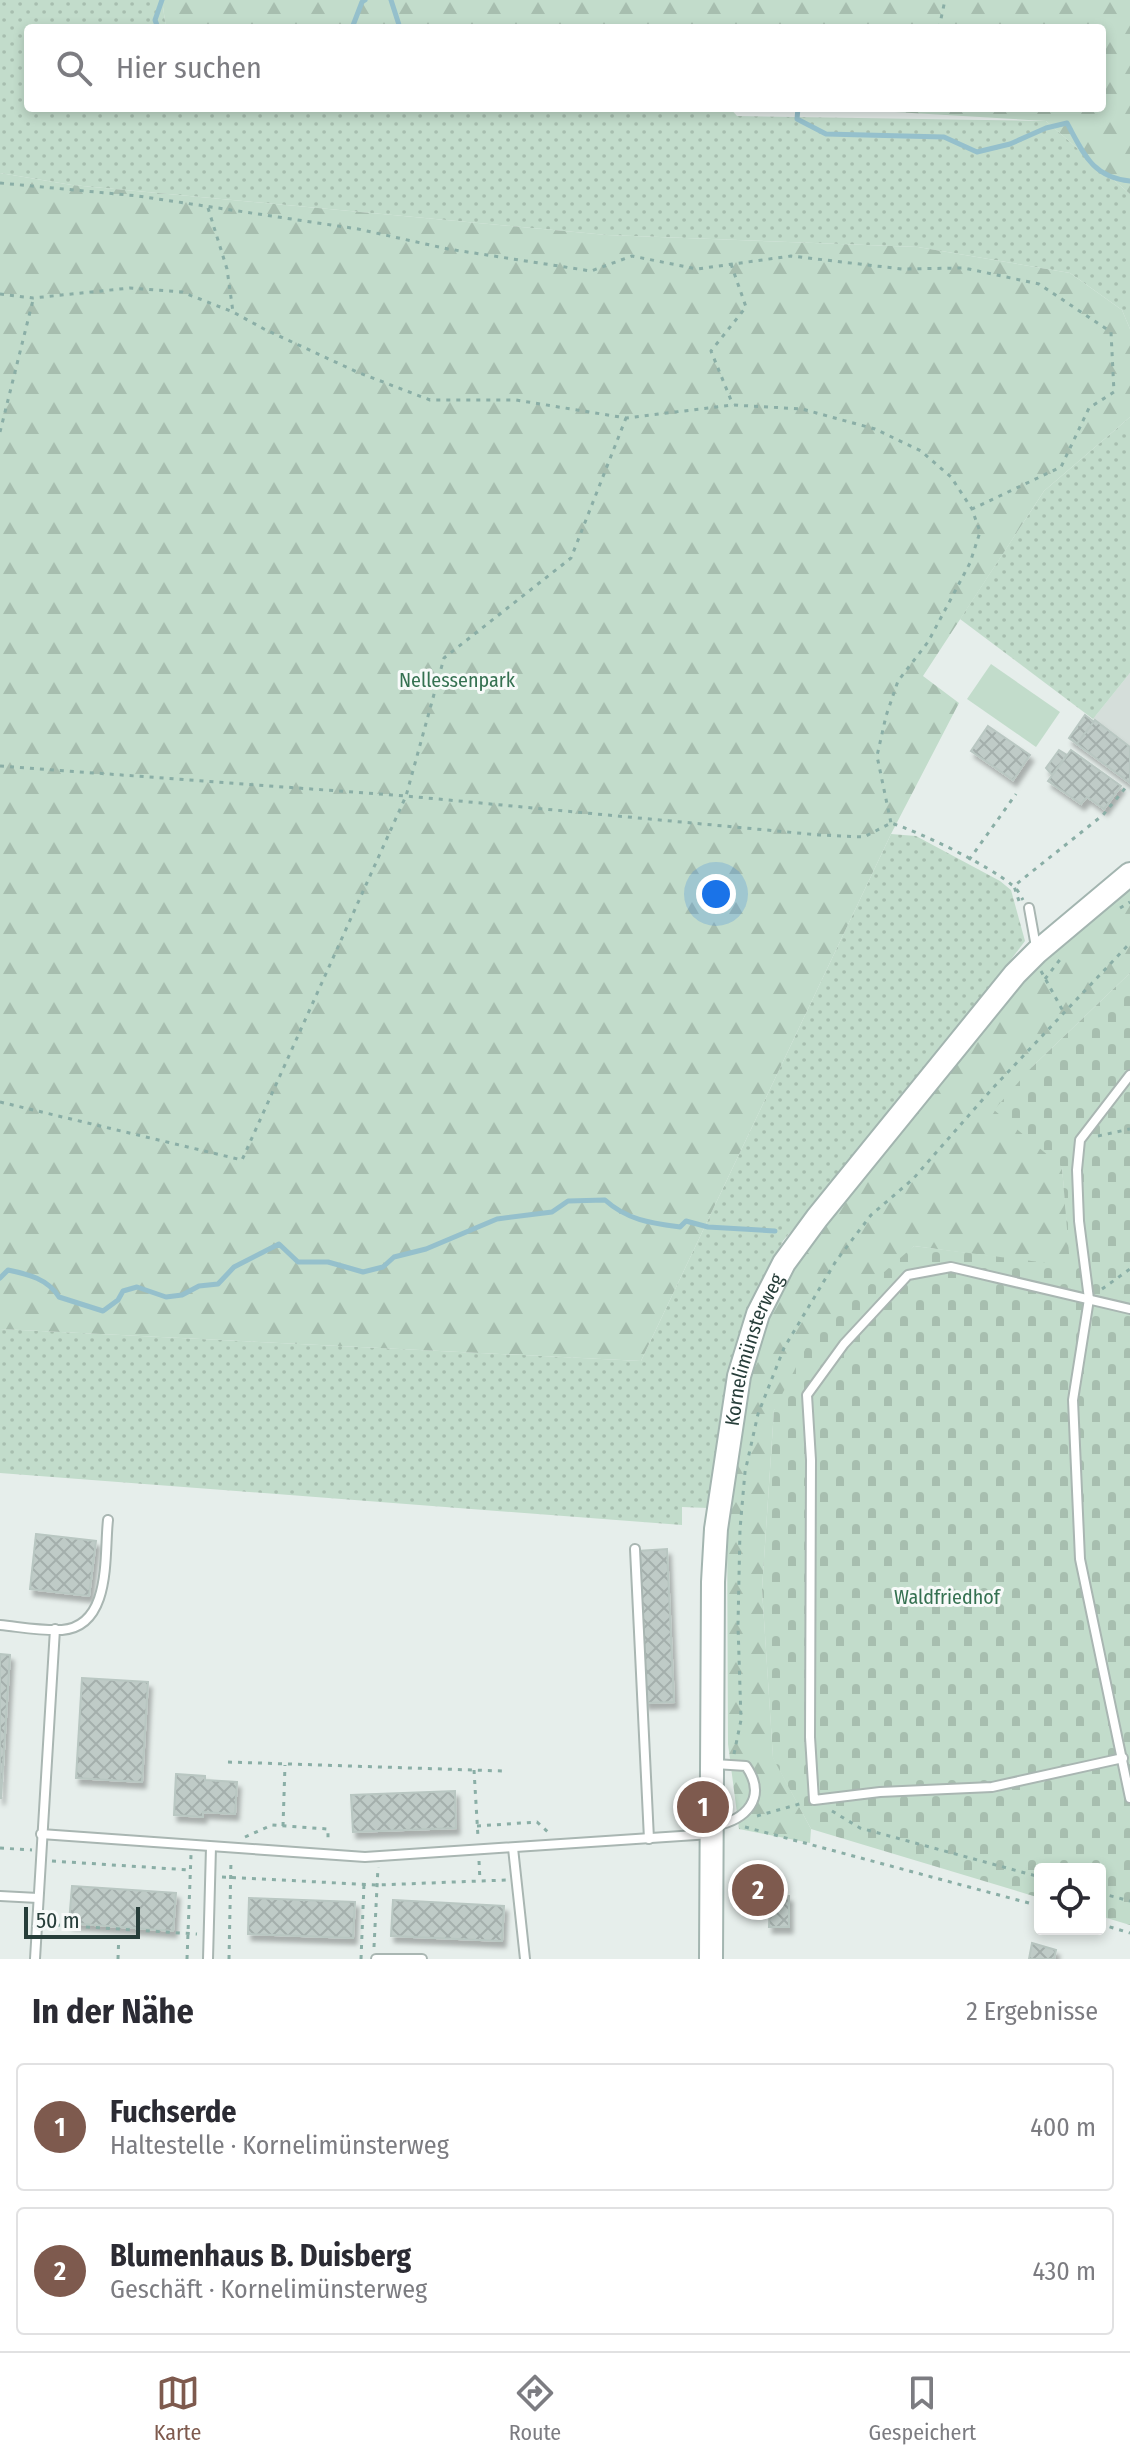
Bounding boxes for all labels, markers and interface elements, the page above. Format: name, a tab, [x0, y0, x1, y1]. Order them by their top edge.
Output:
search box	[24, 24, 1106, 112]
icon: search	[52, 46, 96, 90]
text: Hier suchen	[116, 50, 262, 86]
park label: Nellessenpark	[399, 668, 516, 692]
your location	[696, 874, 736, 914]
street label: Kornelimünsterweg	[720, 1269, 789, 1428]
park label: Waldfriedhof	[894, 1585, 1002, 1609]
pin: 1	[677, 1777, 729, 1837]
pin: 2	[732, 1860, 784, 1920]
map controls	[1034, 1863, 1106, 1935]
button: locate	[1034, 1863, 1106, 1935]
scale bar	[24, 1903, 140, 1939]
text: 50 m	[36, 1907, 80, 1934]
text: In der Nähe	[32, 1991, 194, 2032]
text: 2 Ergebnisse	[966, 1996, 1098, 2027]
text: Fuchserde	[110, 2094, 237, 2130]
text: 1	[55, 2112, 66, 2143]
text: 400 m	[1030, 2112, 1096, 2143]
text: Haltestelle · Kornelimünsterweg	[110, 2130, 449, 2161]
text: Blumenhaus B. Duisberg	[110, 2238, 411, 2274]
text: 2	[54, 2256, 66, 2287]
text: 430 m	[1032, 2256, 1096, 2287]
text: Geschäft · Kornelimünsterweg	[110, 2274, 427, 2305]
tab: Karte	[154, 2371, 201, 2446]
tab: Route	[509, 2371, 561, 2446]
tab: Gespeichert	[869, 2371, 976, 2446]

